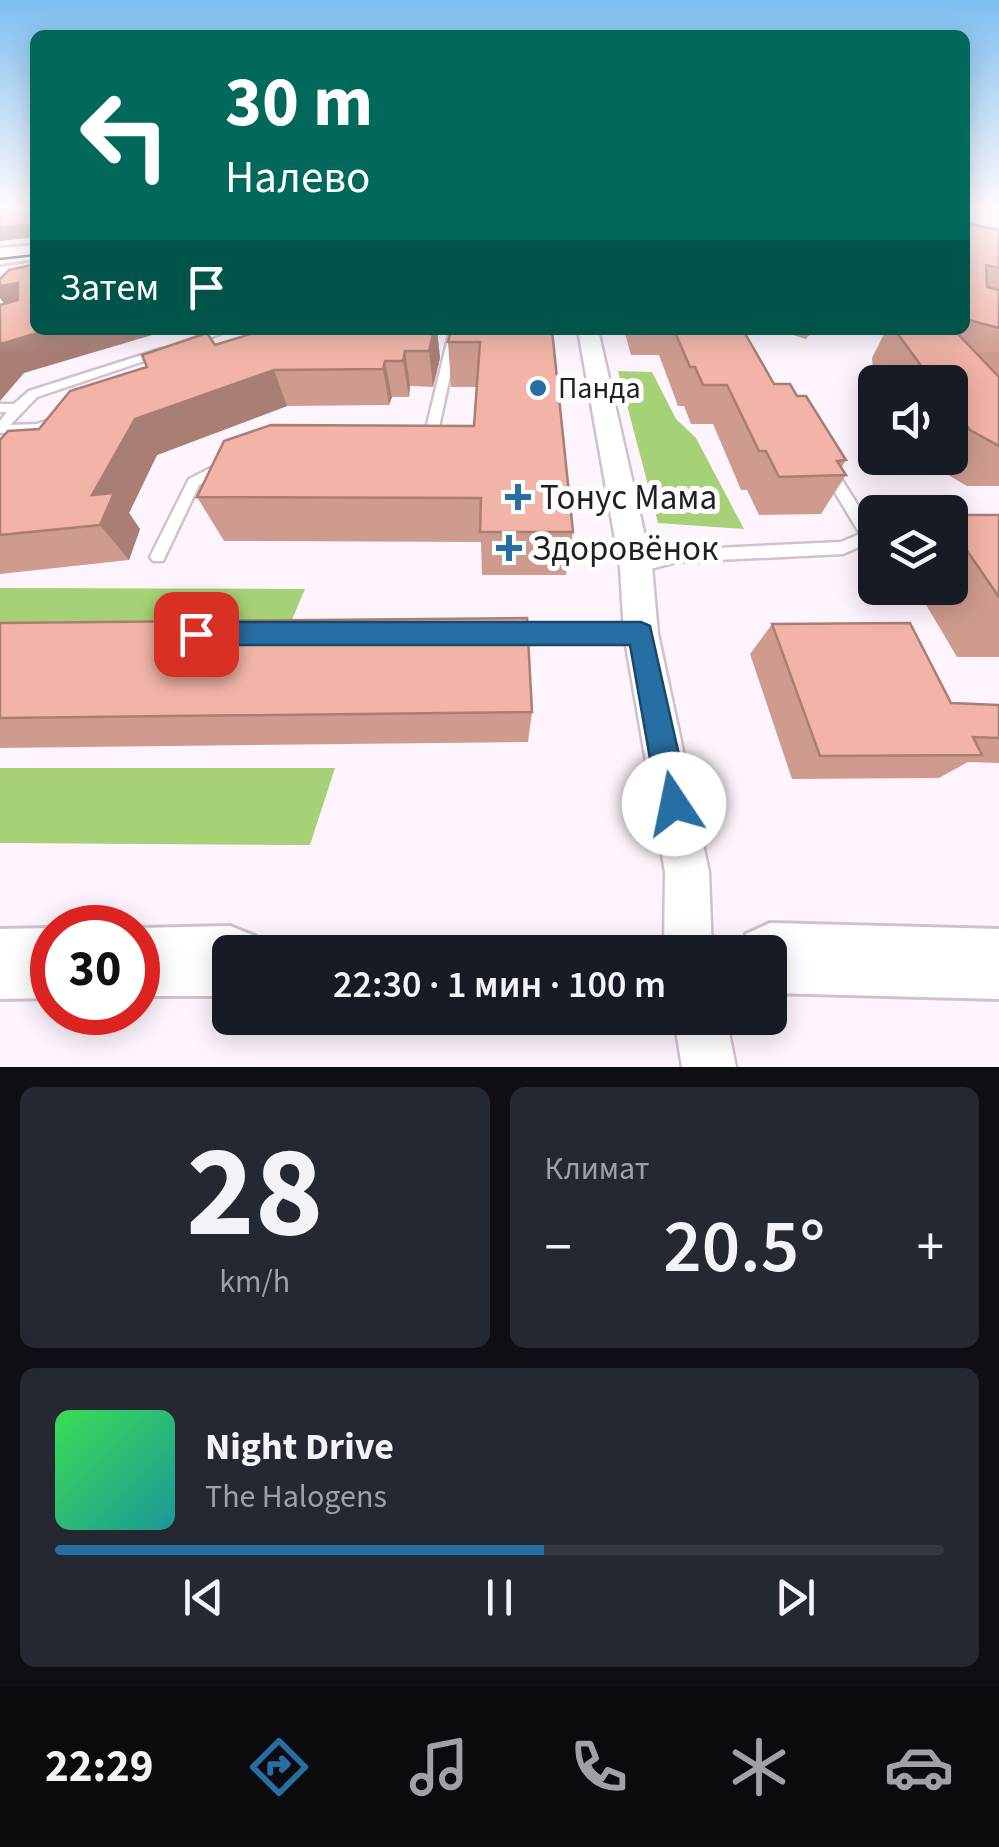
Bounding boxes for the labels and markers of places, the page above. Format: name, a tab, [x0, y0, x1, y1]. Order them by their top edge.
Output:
place label: Панда	[558, 367, 641, 410]
marker: Панда	[527, 377, 549, 399]
place label: Тонус Мама	[540, 473, 717, 523]
marker: Тонус Мама	[505, 484, 531, 510]
place label: Здоровёнок	[532, 524, 719, 574]
marker: Здоровёнок	[496, 535, 522, 561]
pin	[154, 592, 239, 677]

